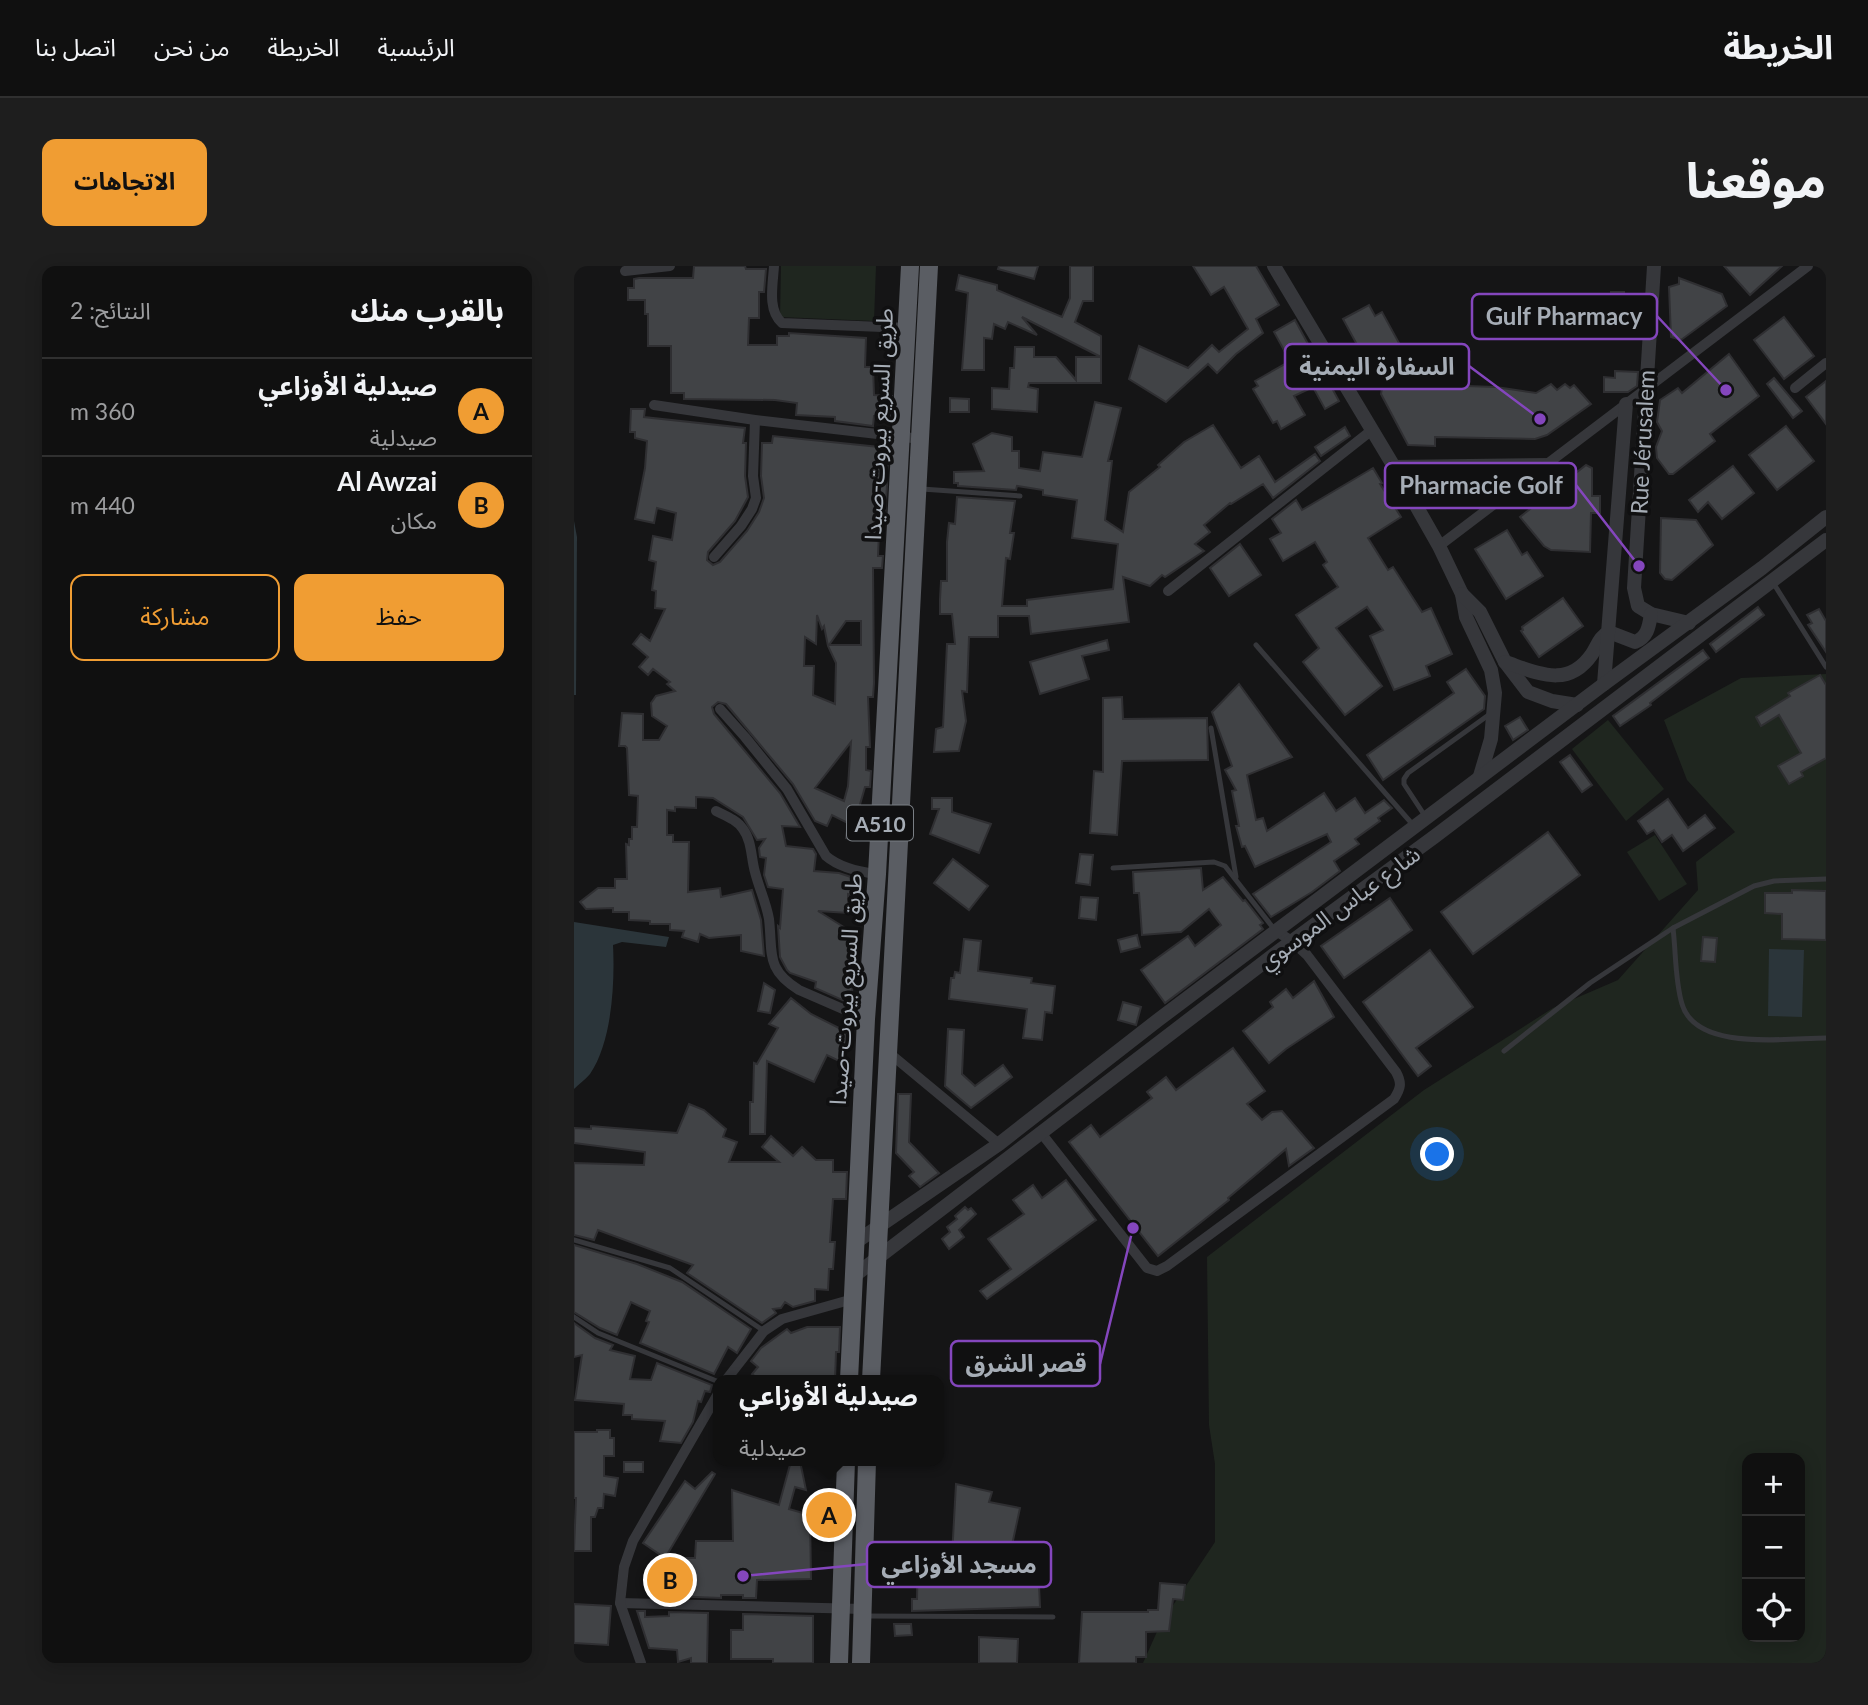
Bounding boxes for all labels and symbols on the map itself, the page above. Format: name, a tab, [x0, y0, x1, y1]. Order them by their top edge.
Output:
callout: Gulf Pharmacy	[1472, 294, 1657, 339]
text: Gulf Pharmacy	[1486, 301, 1643, 330]
street label: طريق السريع بيروت-صيدا	[858, 307, 902, 541]
callout: السفارة اليمنية	[1285, 344, 1469, 389]
text: السفارة اليمنية	[1299, 351, 1455, 381]
street label: Rue Jérusalem	[1624, 369, 1660, 515]
callout: Pharmacie Golf	[1385, 463, 1576, 508]
text: Pharmacie Golf	[1399, 470, 1563, 499]
road number: A510	[847, 806, 913, 840]
street label: شارع عباس الموسوي	[1253, 839, 1428, 978]
street label: طريق السريع بيروت-صيدا	[823, 872, 871, 1106]
your location	[1420, 1137, 1454, 1171]
callout: قصر الشرق	[951, 1341, 1100, 1386]
text: قصر الشرق	[965, 1348, 1087, 1378]
pin: A	[806, 1489, 852, 1541]
callout: مسجد الأوزاعي	[867, 1542, 1051, 1587]
text: مسجد الأوزاعي	[881, 1549, 1037, 1585]
pin: B	[647, 1554, 693, 1606]

